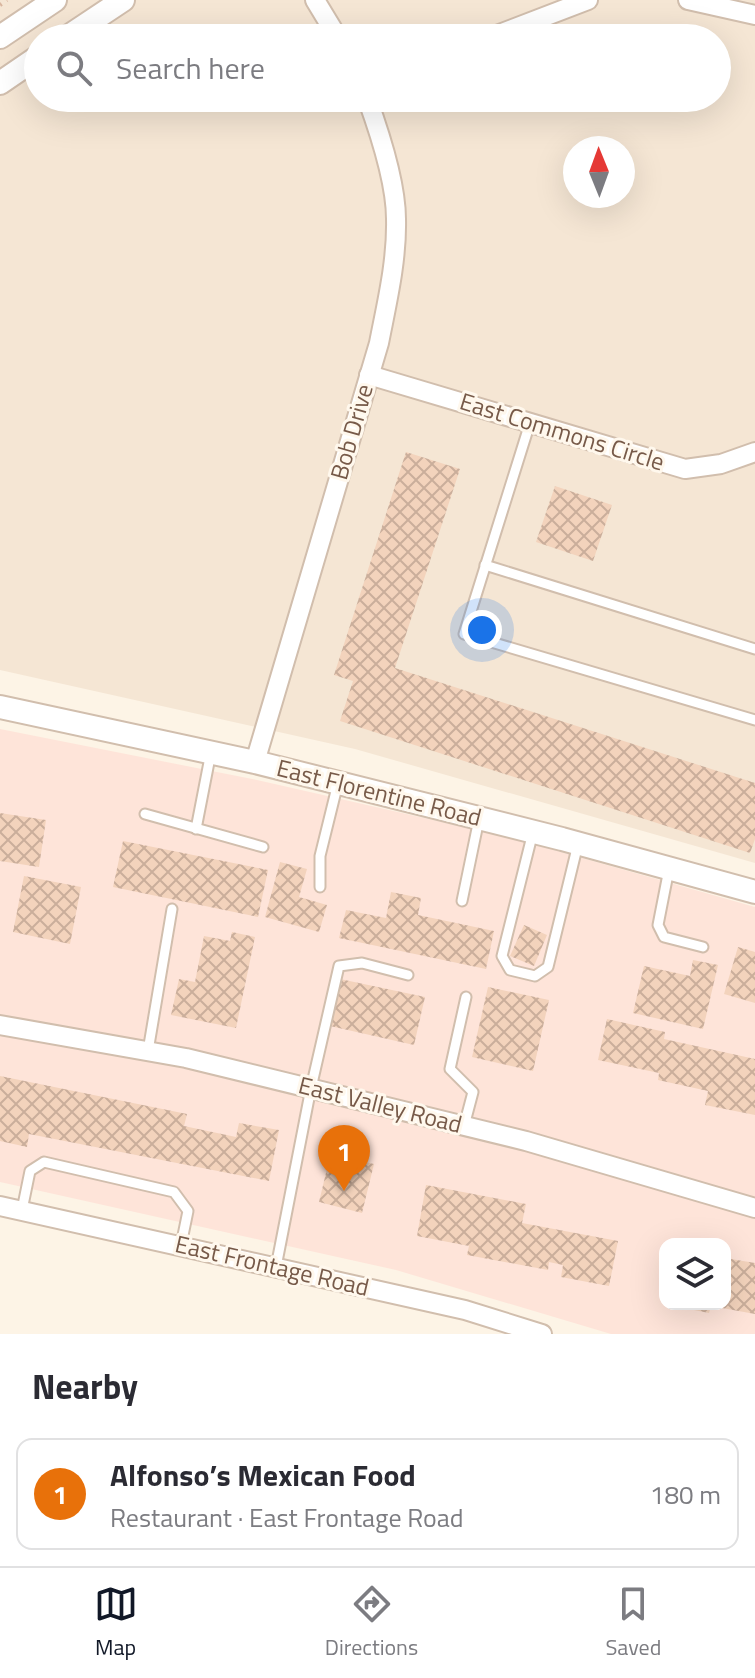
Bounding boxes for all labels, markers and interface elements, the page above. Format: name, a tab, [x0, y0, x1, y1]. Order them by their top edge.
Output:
search box	[24, 24, 731, 112]
text: Search here	[116, 45, 265, 91]
icon: search	[52, 46, 96, 90]
north arrow	[563, 136, 635, 208]
street label: Bob Drive	[320, 380, 382, 484]
street label: East Commons Circle	[456, 383, 669, 479]
your location	[462, 610, 502, 650]
street label: East Florentine Road	[273, 749, 485, 835]
street label: East Valley Road	[295, 1066, 466, 1142]
pin: 1	[318, 1125, 370, 1191]
street label: East Frontage Road	[172, 1225, 373, 1305]
map controls	[659, 1238, 731, 1310]
button: layers	[659, 1238, 731, 1310]
text: Nearby	[32, 1360, 138, 1412]
text: Alfonso’s Mexican Food	[110, 1452, 416, 1498]
text: 1	[53, 1475, 67, 1514]
text: 180 m	[650, 1475, 721, 1514]
text: Restaurant · East Frontage Road	[110, 1498, 464, 1537]
tab: Map	[94, 1582, 138, 1664]
tab: Directions	[325, 1582, 418, 1664]
tab: Saved	[605, 1582, 661, 1664]

